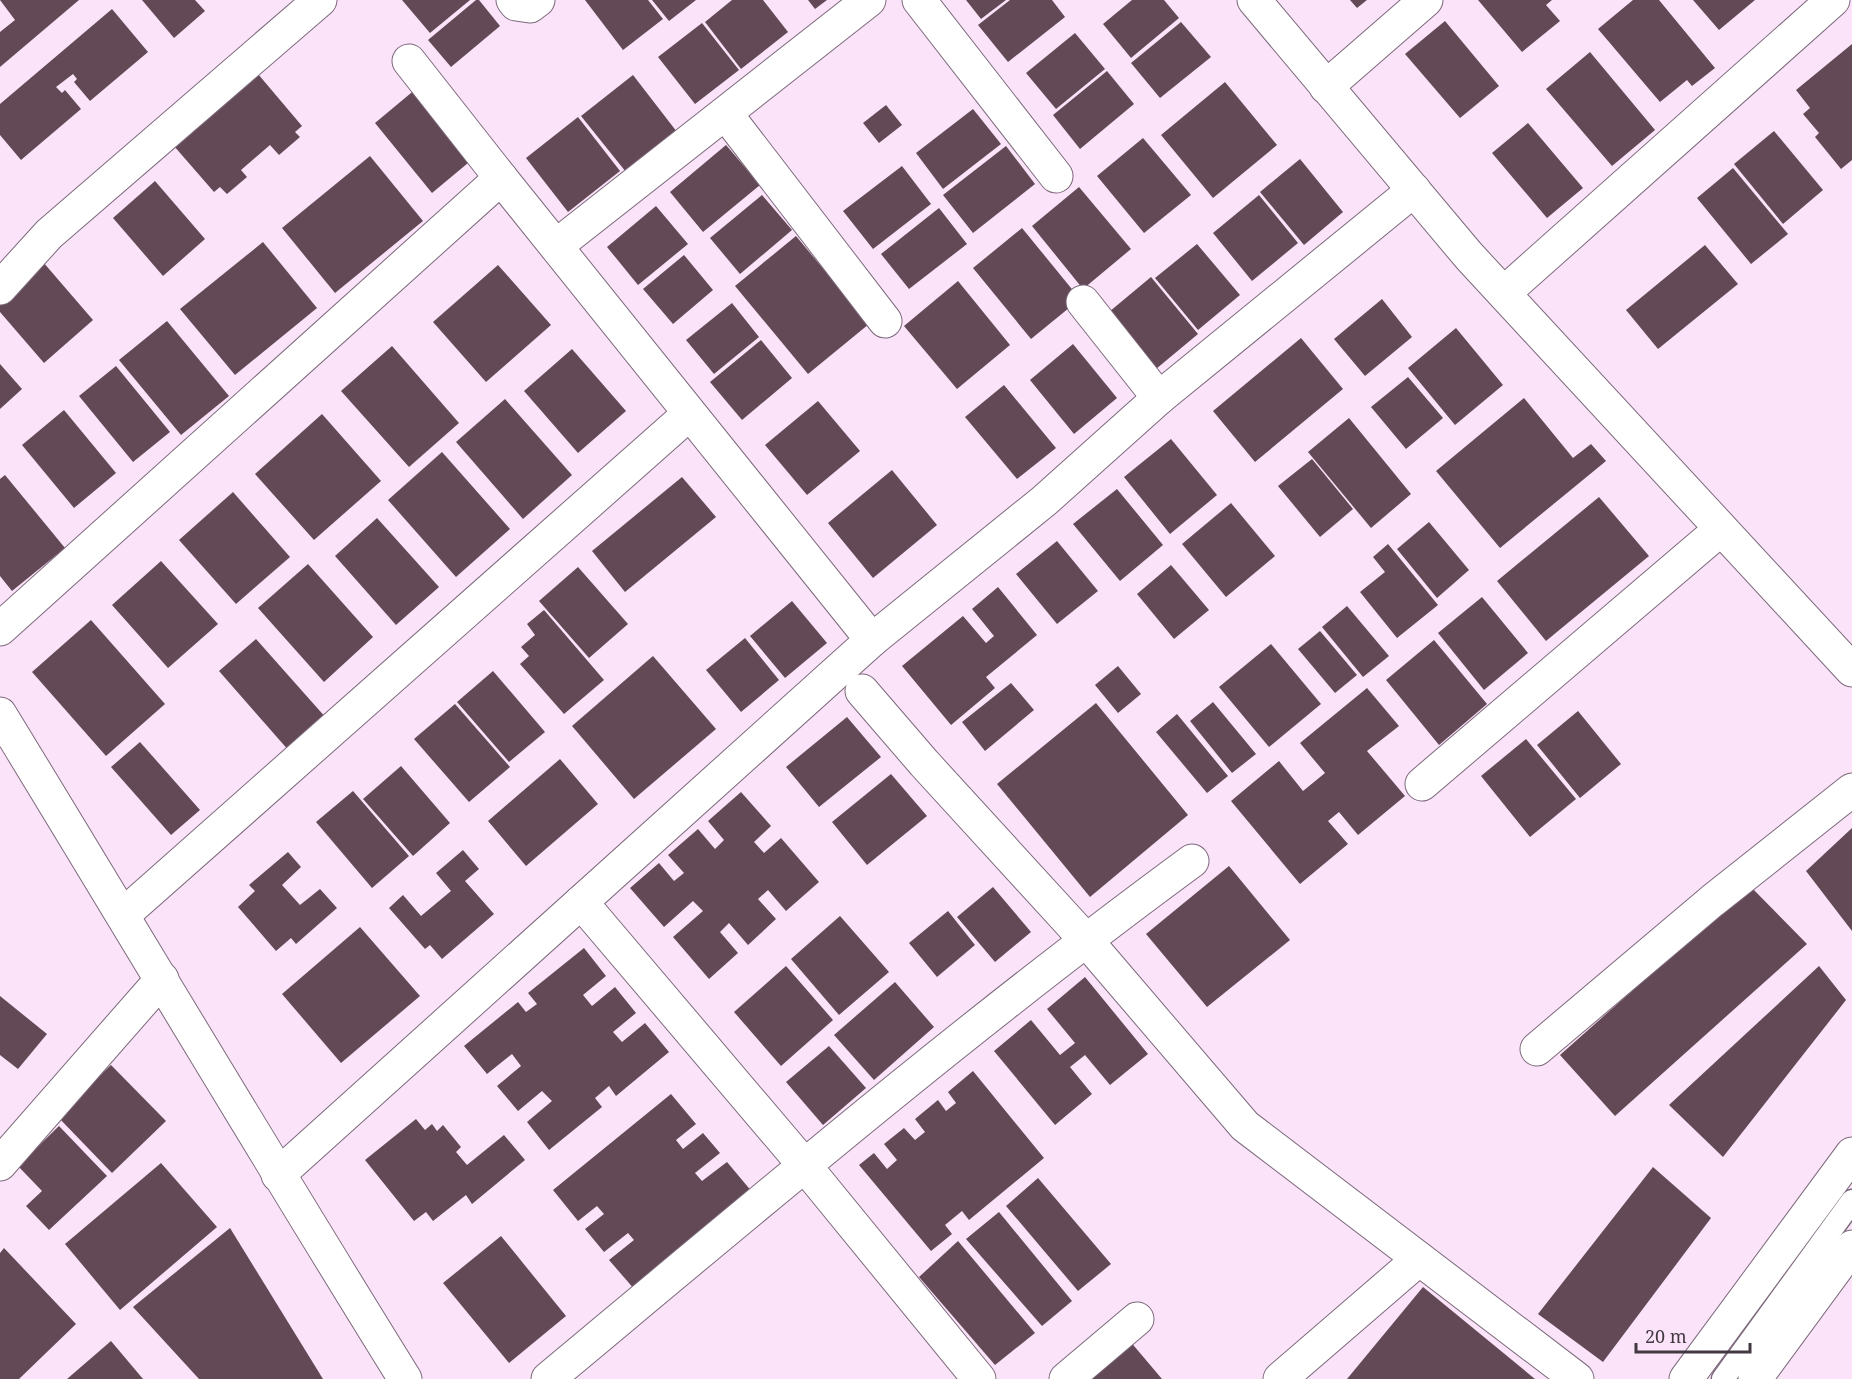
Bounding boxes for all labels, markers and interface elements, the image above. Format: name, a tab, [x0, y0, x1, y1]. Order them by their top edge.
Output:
scale bar	[1636, 1316, 1750, 1354]
text: 20 m	[1645, 1324, 1687, 1348]

